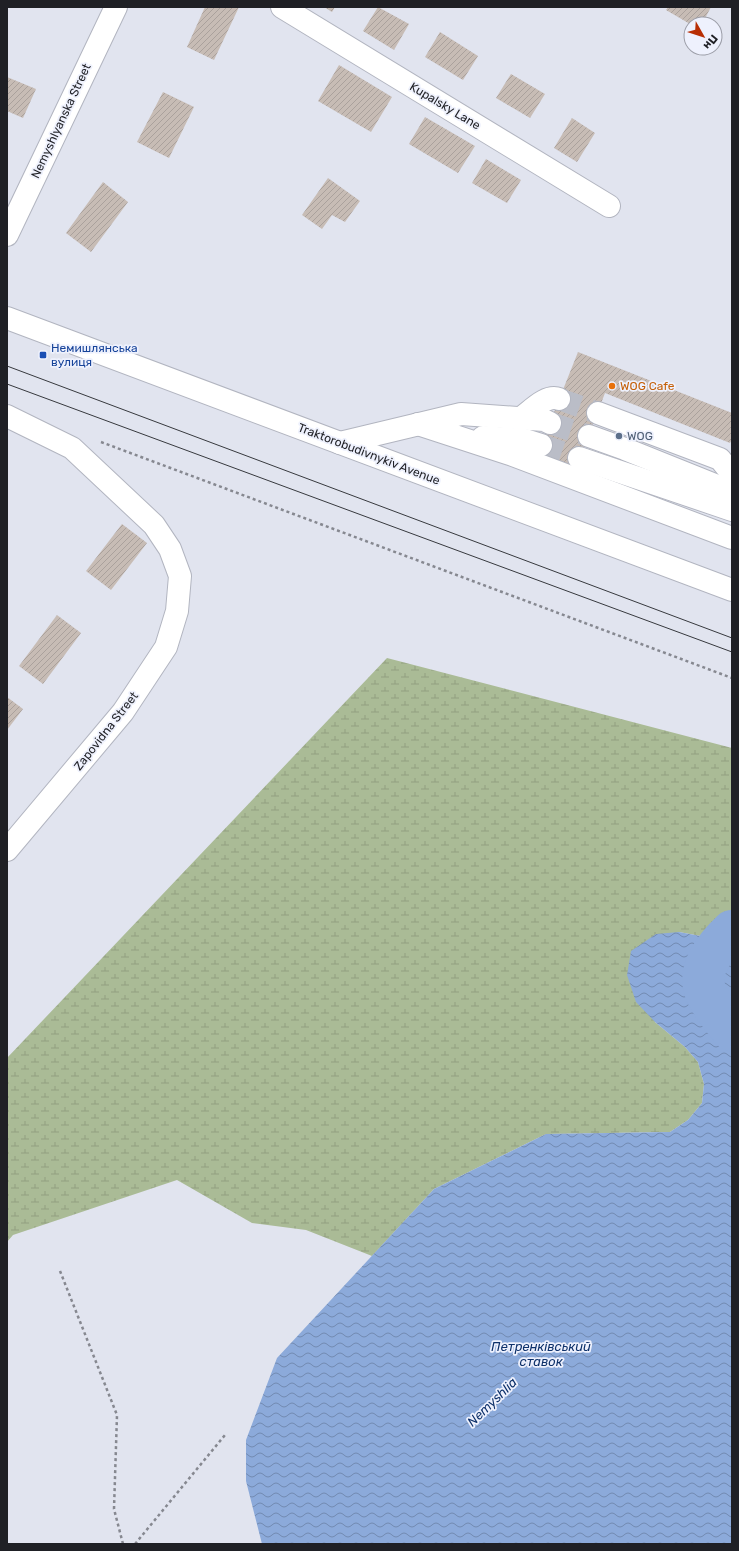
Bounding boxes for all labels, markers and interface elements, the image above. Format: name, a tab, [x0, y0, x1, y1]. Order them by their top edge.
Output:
north arrow	[683, 16, 723, 56]
text: Пн	[701, 32, 720, 52]
street label: Nemyshlyanska Street	[28, 61, 94, 181]
street label: Kupalsky Lane	[407, 79, 483, 133]
place label: Немишлянська вулиця	[51, 341, 138, 369]
marker: Немишлянська вулиця	[38, 350, 48, 360]
place label: WOG Cafe	[620, 379, 675, 393]
marker: WOG Cafe	[607, 381, 617, 391]
street label: Traktorobudivnykiv Avenue	[296, 420, 442, 488]
place label: WOG	[627, 429, 653, 443]
marker: WOG	[614, 431, 624, 441]
street label: Zapovidna Street	[71, 689, 141, 773]
water label: Петренківський ставок	[491, 1339, 591, 1369]
water label: Nemyshlia	[464, 1374, 520, 1429]

